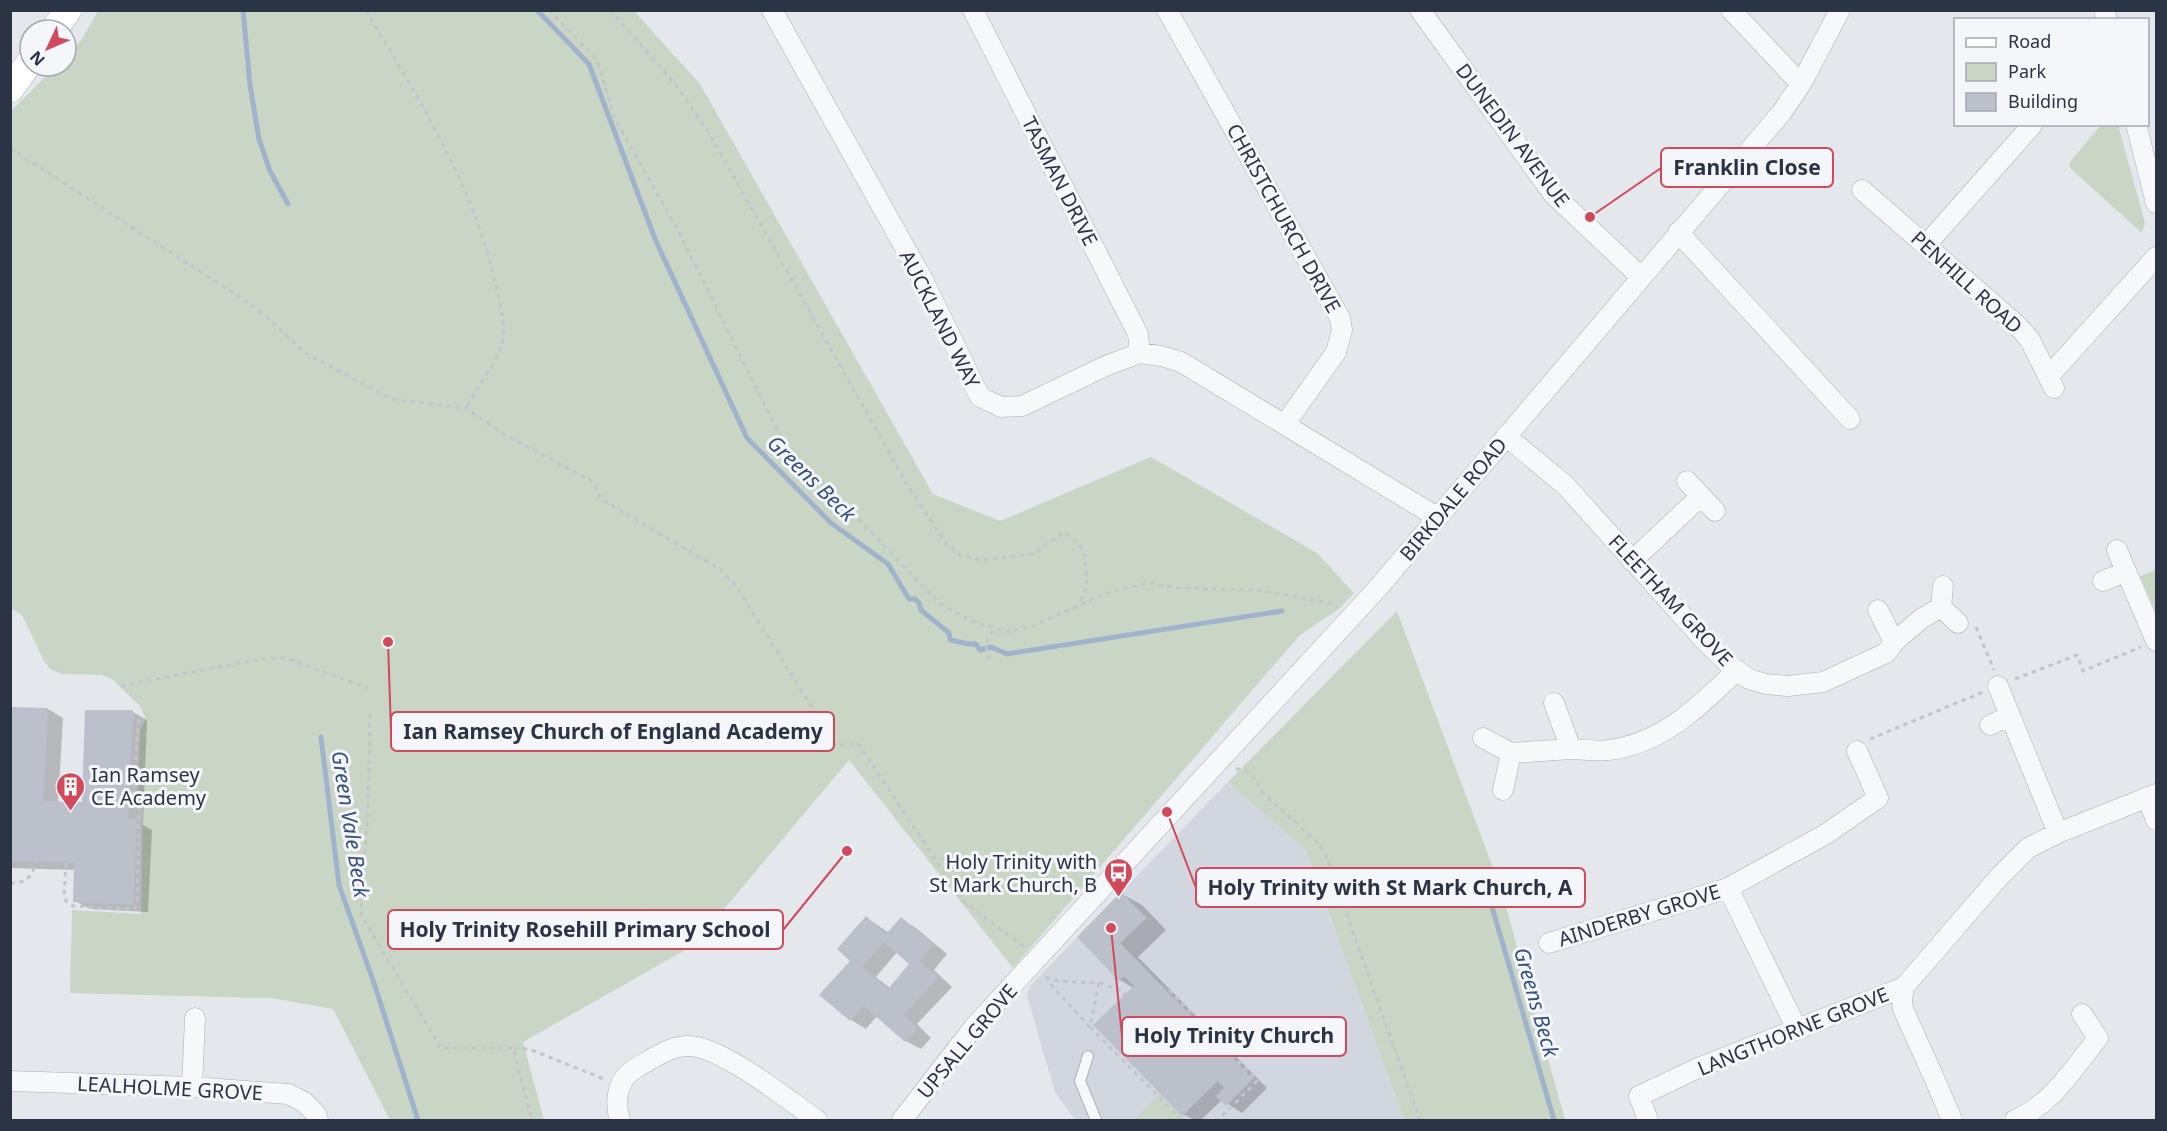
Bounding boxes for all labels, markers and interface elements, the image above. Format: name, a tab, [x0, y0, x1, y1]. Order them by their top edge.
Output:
north arrow	[18, 18, 78, 78]
legend	[1954, 18, 2149, 126]
text: Road	[2008, 29, 2051, 53]
text: N	[25, 46, 50, 71]
street label: DUNEDIN AVENUE	[1450, 58, 1576, 212]
text: Park	[2008, 59, 2046, 83]
text: Building	[2008, 89, 2078, 113]
street label: TASMAN DRIVE	[1016, 112, 1104, 250]
street label: CHRISTCHURCH DRIVE	[1221, 119, 1347, 317]
callout: Franklin Close	[1661, 148, 1833, 187]
text: Franklin Close	[1673, 153, 1821, 181]
street label: PENHILL ROAD	[1905, 225, 2029, 339]
street label: AUCKLAND WAY	[894, 245, 987, 393]
water label: Greens Beck	[762, 429, 863, 528]
street label: BIRKDALE ROAD	[1393, 432, 1513, 566]
street label: FLEETHAM GROVE	[1603, 528, 1739, 672]
callout: Ian Ramsey Church of England Academy	[391, 712, 834, 751]
text: Ian Ramsey Church of England Academy	[403, 717, 823, 745]
water label: Green Vale Beck	[326, 749, 377, 901]
place label: Ian Ramsey CE Academy	[91, 761, 207, 811]
building icon: Ian Ramsey CE Academy	[54, 770, 86, 812]
place label: Holy Trinity with St Mark Church, B	[929, 848, 1097, 898]
bus stop icon: Holy Trinity with St Mark Church, B	[1102, 856, 1134, 898]
callout: Holy Trinity with St Mark Church, A	[1196, 868, 1585, 907]
text: Holy Trinity with St Mark Church, A	[1207, 873, 1573, 901]
street label: AINDERBY GROVE	[1555, 878, 1723, 952]
callout: Holy Trinity Rosehill Primary School	[388, 910, 783, 949]
text: Holy Trinity Rosehill Primary School	[399, 915, 771, 943]
water label: Greens Beck	[1508, 944, 1566, 1062]
street label: UPSALL GROVE	[911, 978, 1023, 1104]
street label: LANGTHORNE GROVE	[1693, 980, 1893, 1082]
callout: Holy Trinity Church	[1122, 1017, 1346, 1056]
text: Holy Trinity Church	[1134, 1021, 1334, 1049]
street label: LEALHOLME GROVE	[77, 1070, 263, 1106]

